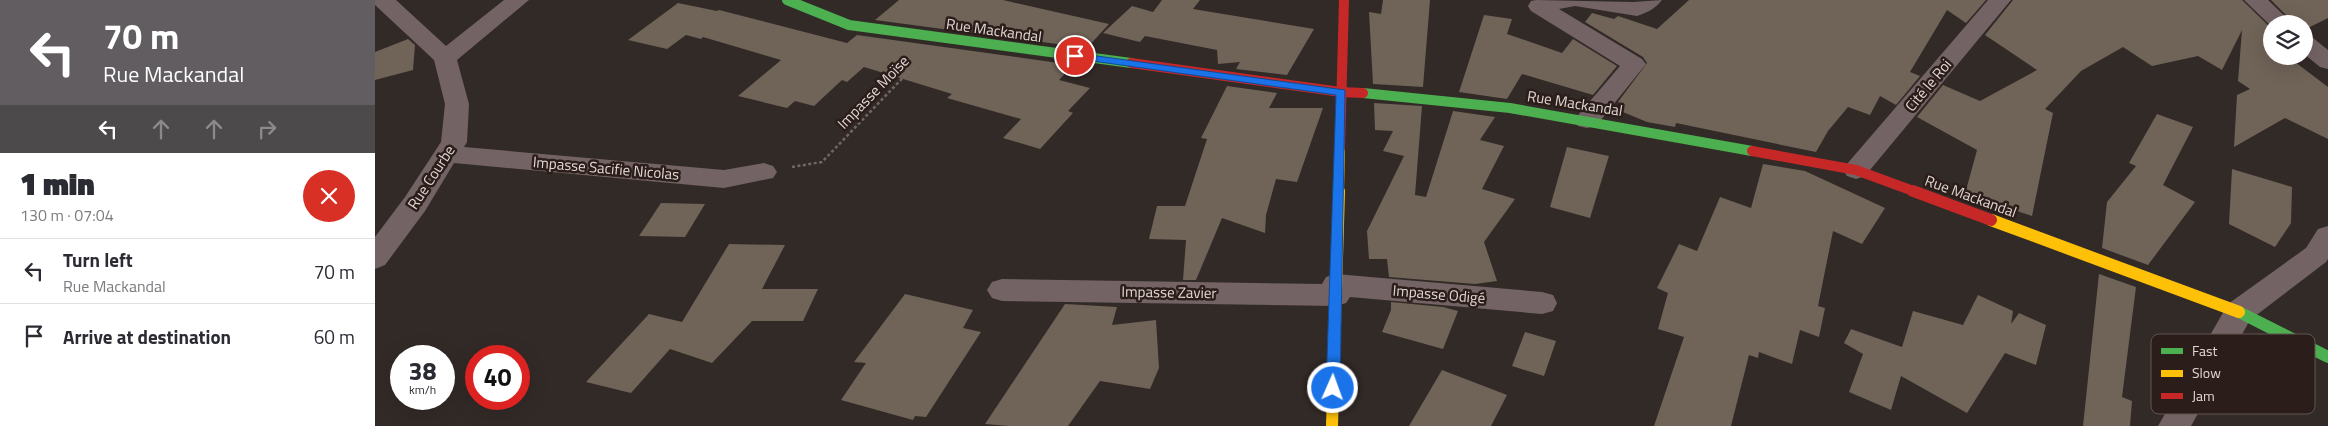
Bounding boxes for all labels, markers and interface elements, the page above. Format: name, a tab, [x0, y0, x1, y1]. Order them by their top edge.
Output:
text: 70 m	[103, 9, 179, 63]
street label: Rue Mackandal	[945, 12, 1043, 48]
map controls	[2263, 15, 2313, 65]
button: layers	[2263, 15, 2313, 65]
icon: left	[20, 20, 85, 85]
pin	[1054, 35, 1096, 77]
icon: arrive	[1061, 42, 1089, 70]
street label: Impasse Moïse	[832, 50, 914, 134]
street label: Cité le Roi	[1899, 54, 1957, 116]
text: Rue Mackandal	[103, 57, 244, 91]
street label: Rue Mackandal	[1526, 84, 1624, 122]
icon: left	[94, 115, 122, 143]
icon: ahead	[147, 115, 175, 143]
icon: ahead	[200, 115, 228, 143]
icon: right	[253, 115, 281, 143]
street label: Rue Courbe	[402, 140, 460, 214]
street label: Impasse Sacifie Nicolas	[532, 150, 680, 186]
text: 1 min	[20, 161, 95, 207]
street label: Rue Mackandal	[1922, 169, 2020, 223]
button: close	[303, 170, 355, 222]
text: 130 m · 07:04	[20, 203, 114, 227]
text: Turn left	[63, 245, 133, 274]
icon: left	[20, 257, 48, 285]
text: 70 m	[314, 257, 355, 286]
text: Rue Mackandal	[63, 274, 166, 298]
street label: Impasse Odigé	[1392, 278, 1486, 310]
street label: Impasse Zavier	[1121, 280, 1217, 304]
icon: arrive	[20, 322, 48, 350]
text: Arrive at destination	[63, 322, 231, 351]
text: 60 m	[314, 322, 355, 351]
legend	[2151, 334, 2315, 414]
text: Fast	[2192, 340, 2217, 361]
speed limit sign: 40	[465, 345, 530, 410]
text: 38	[408, 352, 437, 390]
position arrow	[1306, 361, 1358, 413]
text: Slow	[2192, 362, 2221, 383]
text: km/h	[409, 380, 436, 399]
text: Jam	[2192, 385, 2215, 406]

